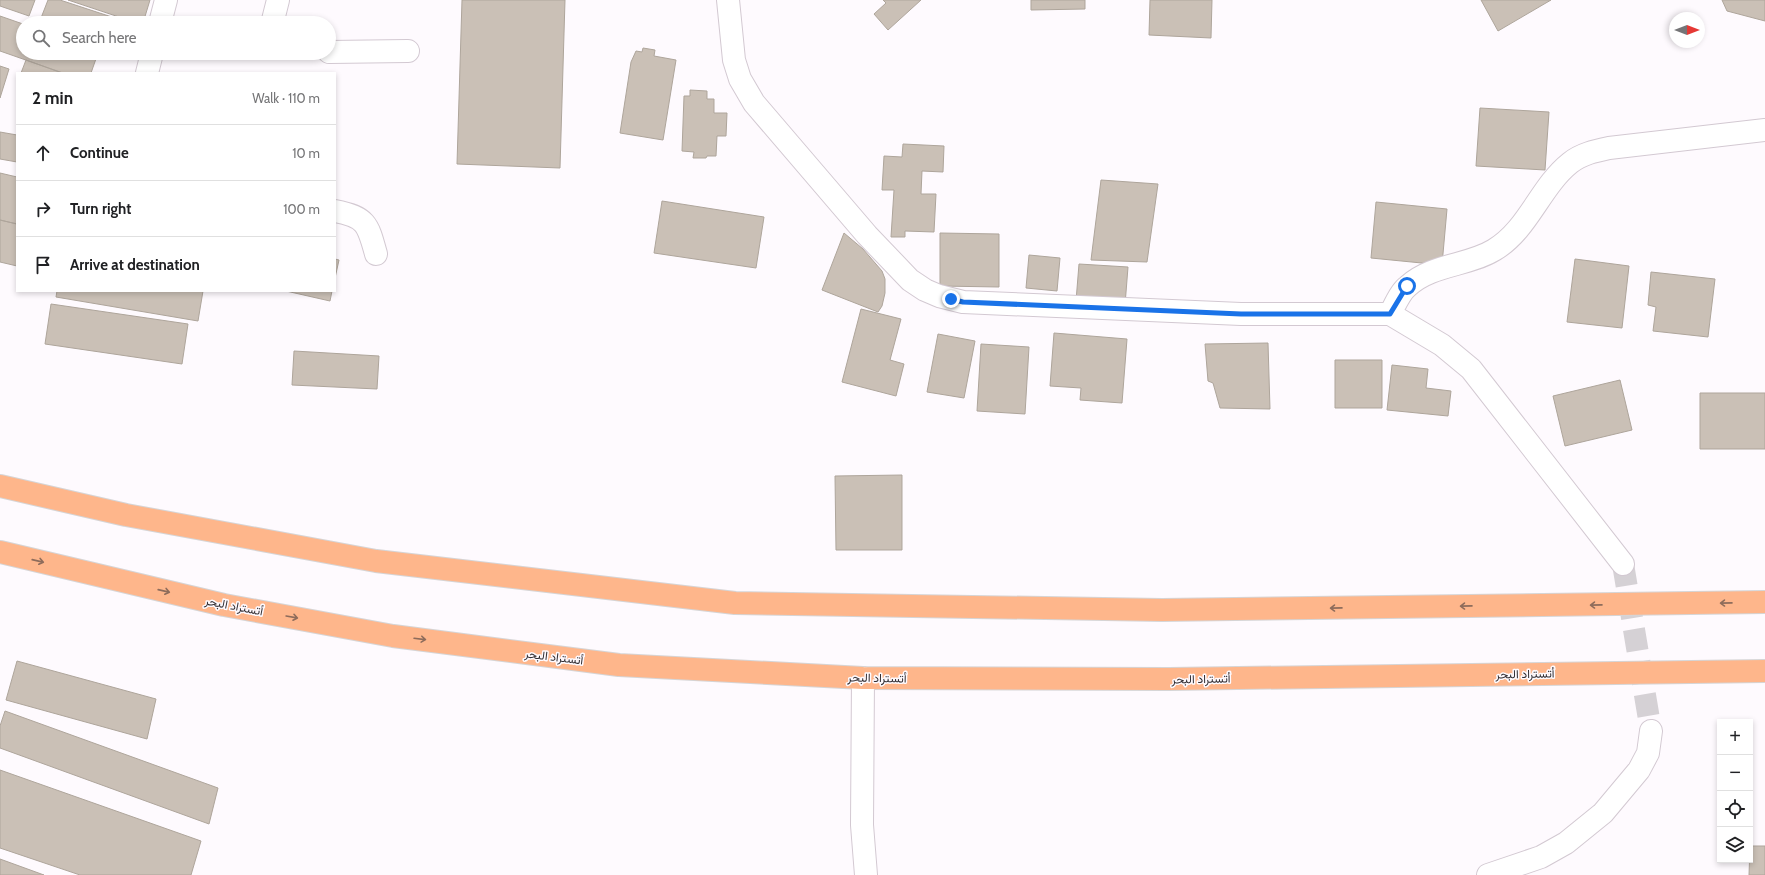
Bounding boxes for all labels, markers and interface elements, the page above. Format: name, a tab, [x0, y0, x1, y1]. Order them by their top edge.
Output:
north arrow	[1669, 12, 1705, 48]
search box	[16, 16, 336, 60]
icon: search	[30, 27, 52, 49]
text: Search here	[62, 29, 137, 47]
text: 2 min	[32, 88, 73, 108]
text: Walk · 110 m	[252, 90, 320, 106]
icon: ahead	[32, 142, 54, 164]
text: Continue	[70, 144, 129, 162]
text: 10 m	[292, 145, 320, 161]
icon: right	[32, 198, 54, 220]
text: Turn right	[70, 200, 131, 218]
text: 100 m	[283, 201, 320, 217]
icon: arrive	[32, 254, 54, 276]
text: Arrive at destination	[70, 256, 200, 274]
route start	[1398, 277, 1416, 295]
route end	[942, 290, 960, 308]
one-way arrow	[31, 557, 44, 565]
one-way arrow	[158, 588, 171, 595]
street label: أتستراد البحر	[202, 592, 265, 620]
one-way arrow	[1720, 599, 1733, 607]
one-way arrow	[1590, 601, 1603, 609]
one-way arrow	[1460, 602, 1473, 610]
one-way arrow	[1330, 604, 1343, 612]
one-way arrow	[285, 614, 298, 622]
one-way arrow	[413, 635, 426, 643]
street label: أتستراد البحر	[523, 645, 585, 669]
street label: أتستراد البحر	[1494, 665, 1555, 683]
street label: أتستراد البحر	[846, 669, 907, 687]
street label: أتستراد البحر	[1170, 670, 1231, 688]
map controls	[1717, 719, 1753, 863]
button: +	[1717, 719, 1753, 755]
button: −	[1717, 755, 1753, 791]
button: locate	[1717, 791, 1753, 827]
button: layers	[1717, 827, 1753, 863]

